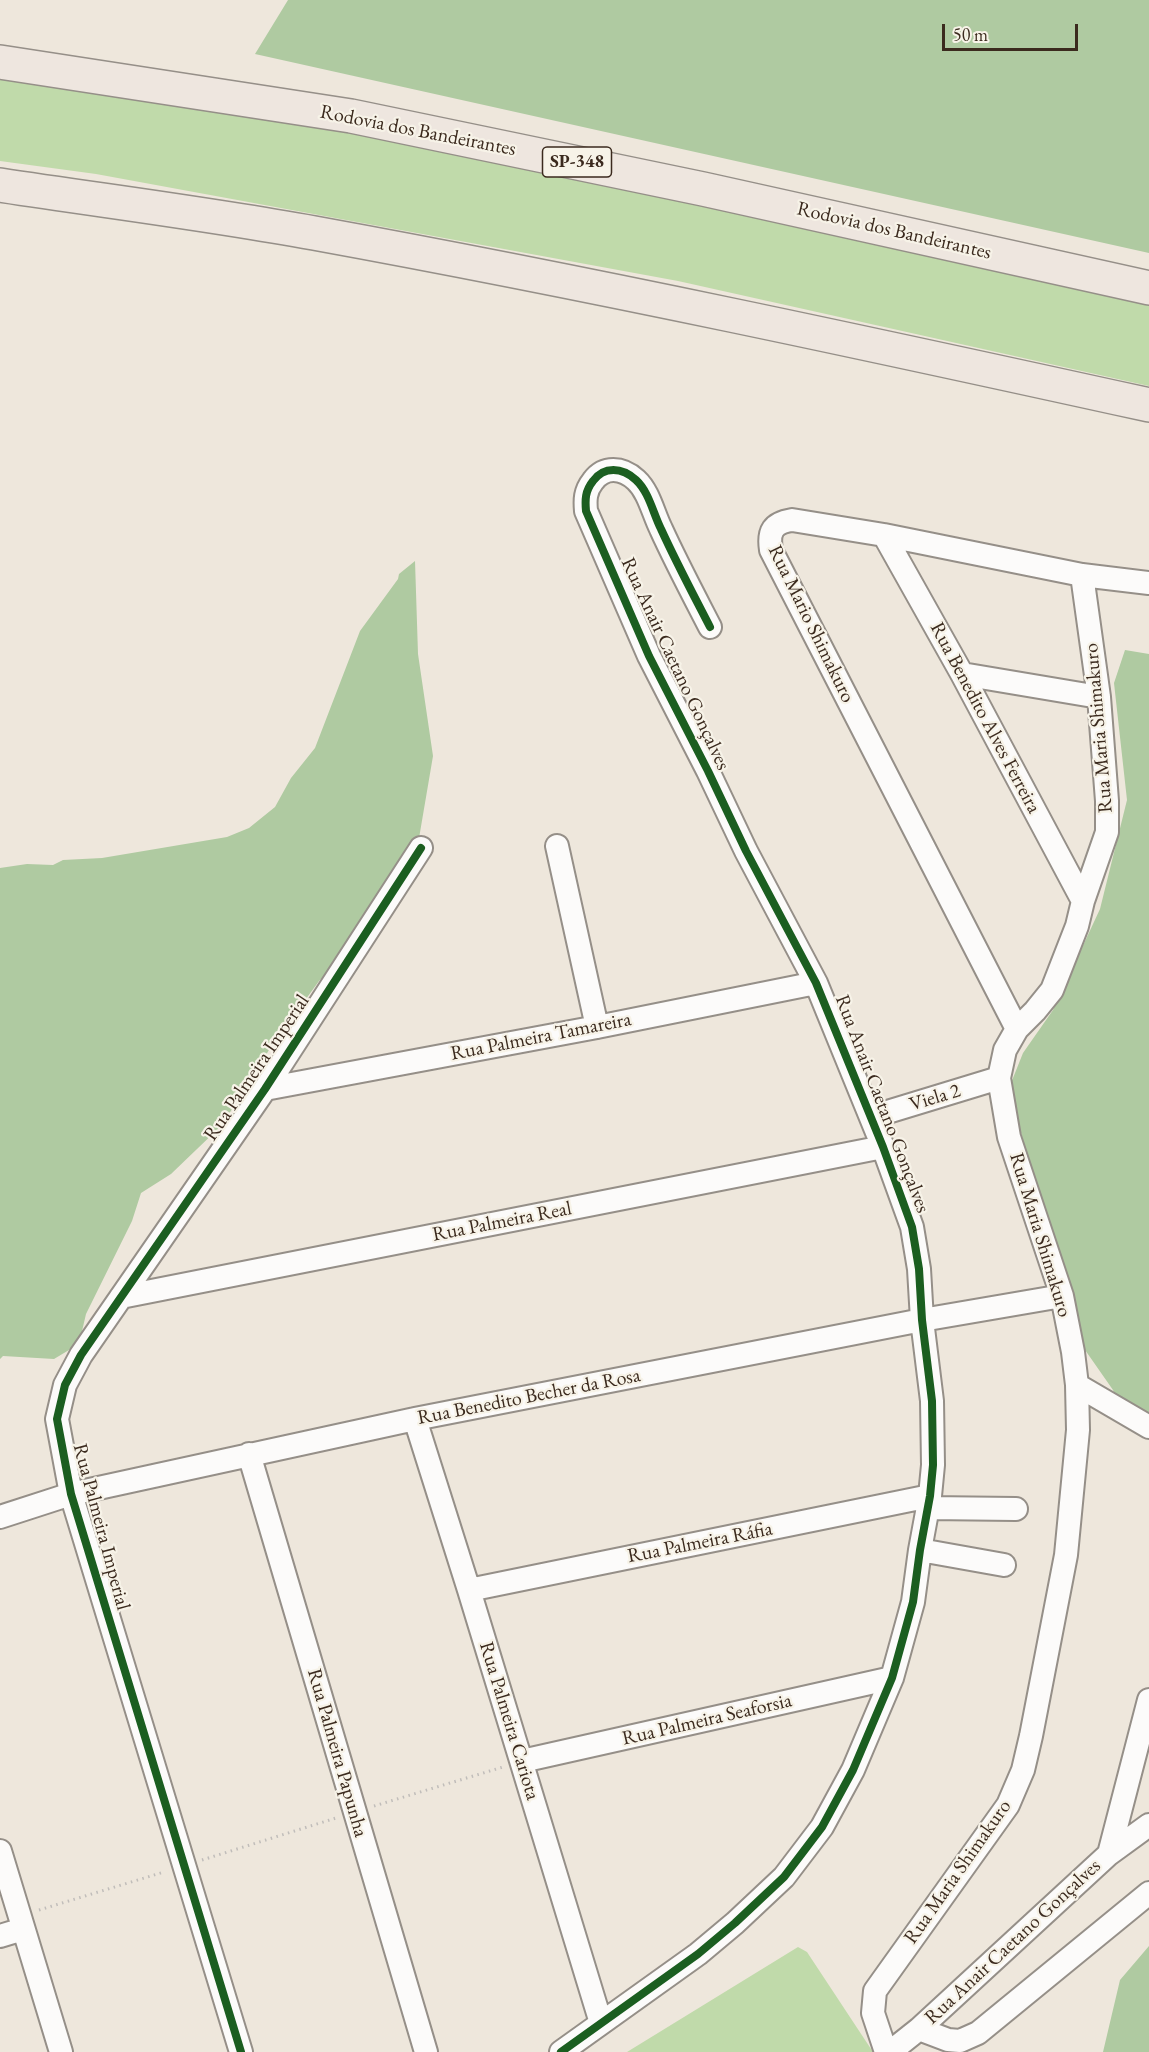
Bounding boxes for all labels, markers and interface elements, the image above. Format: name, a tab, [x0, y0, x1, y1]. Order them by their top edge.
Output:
scale bar	[945, 12, 1082, 50]
text: 50 m	[953, 23, 988, 46]
street label: Rodovia dos Bandeirantes	[318, 100, 518, 162]
road number: SP-348	[542, 147, 612, 177]
street label: Rodovia dos Bandeirantes	[794, 197, 994, 265]
street label: Rua Mario Shimakuro	[762, 541, 860, 707]
street label: Rua Anair Caetano Gonçalves	[615, 554, 735, 774]
street label: Rua Benedito Alves Ferreira	[924, 618, 1046, 818]
street label: Rua Maria Shimakuro	[1080, 642, 1118, 814]
street label: Rua Palmeira Imperial	[199, 990, 315, 1146]
street label: Rua Anair Caetano Gonçalves	[829, 992, 935, 1216]
street label: Rua Palmeira Tamareira	[449, 1008, 633, 1066]
street label: Viela 2	[907, 1079, 963, 1117]
street label: Rua Maria Shimakuro	[1004, 1150, 1076, 1320]
street label: Rua Palmeira Real	[430, 1197, 574, 1247]
street label: Rua Benedito Becher da Rosa	[415, 1364, 643, 1430]
street label: Rua Palmeira Imperial	[67, 1441, 135, 1613]
street label: Rua Palmeira Ráfia	[626, 1517, 774, 1569]
street label: Rua Palmeira Cariota	[473, 1639, 545, 1803]
street label: Rua Palmeira Papunha	[301, 1666, 373, 1840]
street label: Rua Palmeira Seaforsia	[620, 1689, 794, 1751]
street label: Rua Maria Shimakuro	[899, 1795, 1017, 1949]
street label: Rua Anair Caetano Gonçalves	[920, 1854, 1106, 2030]

